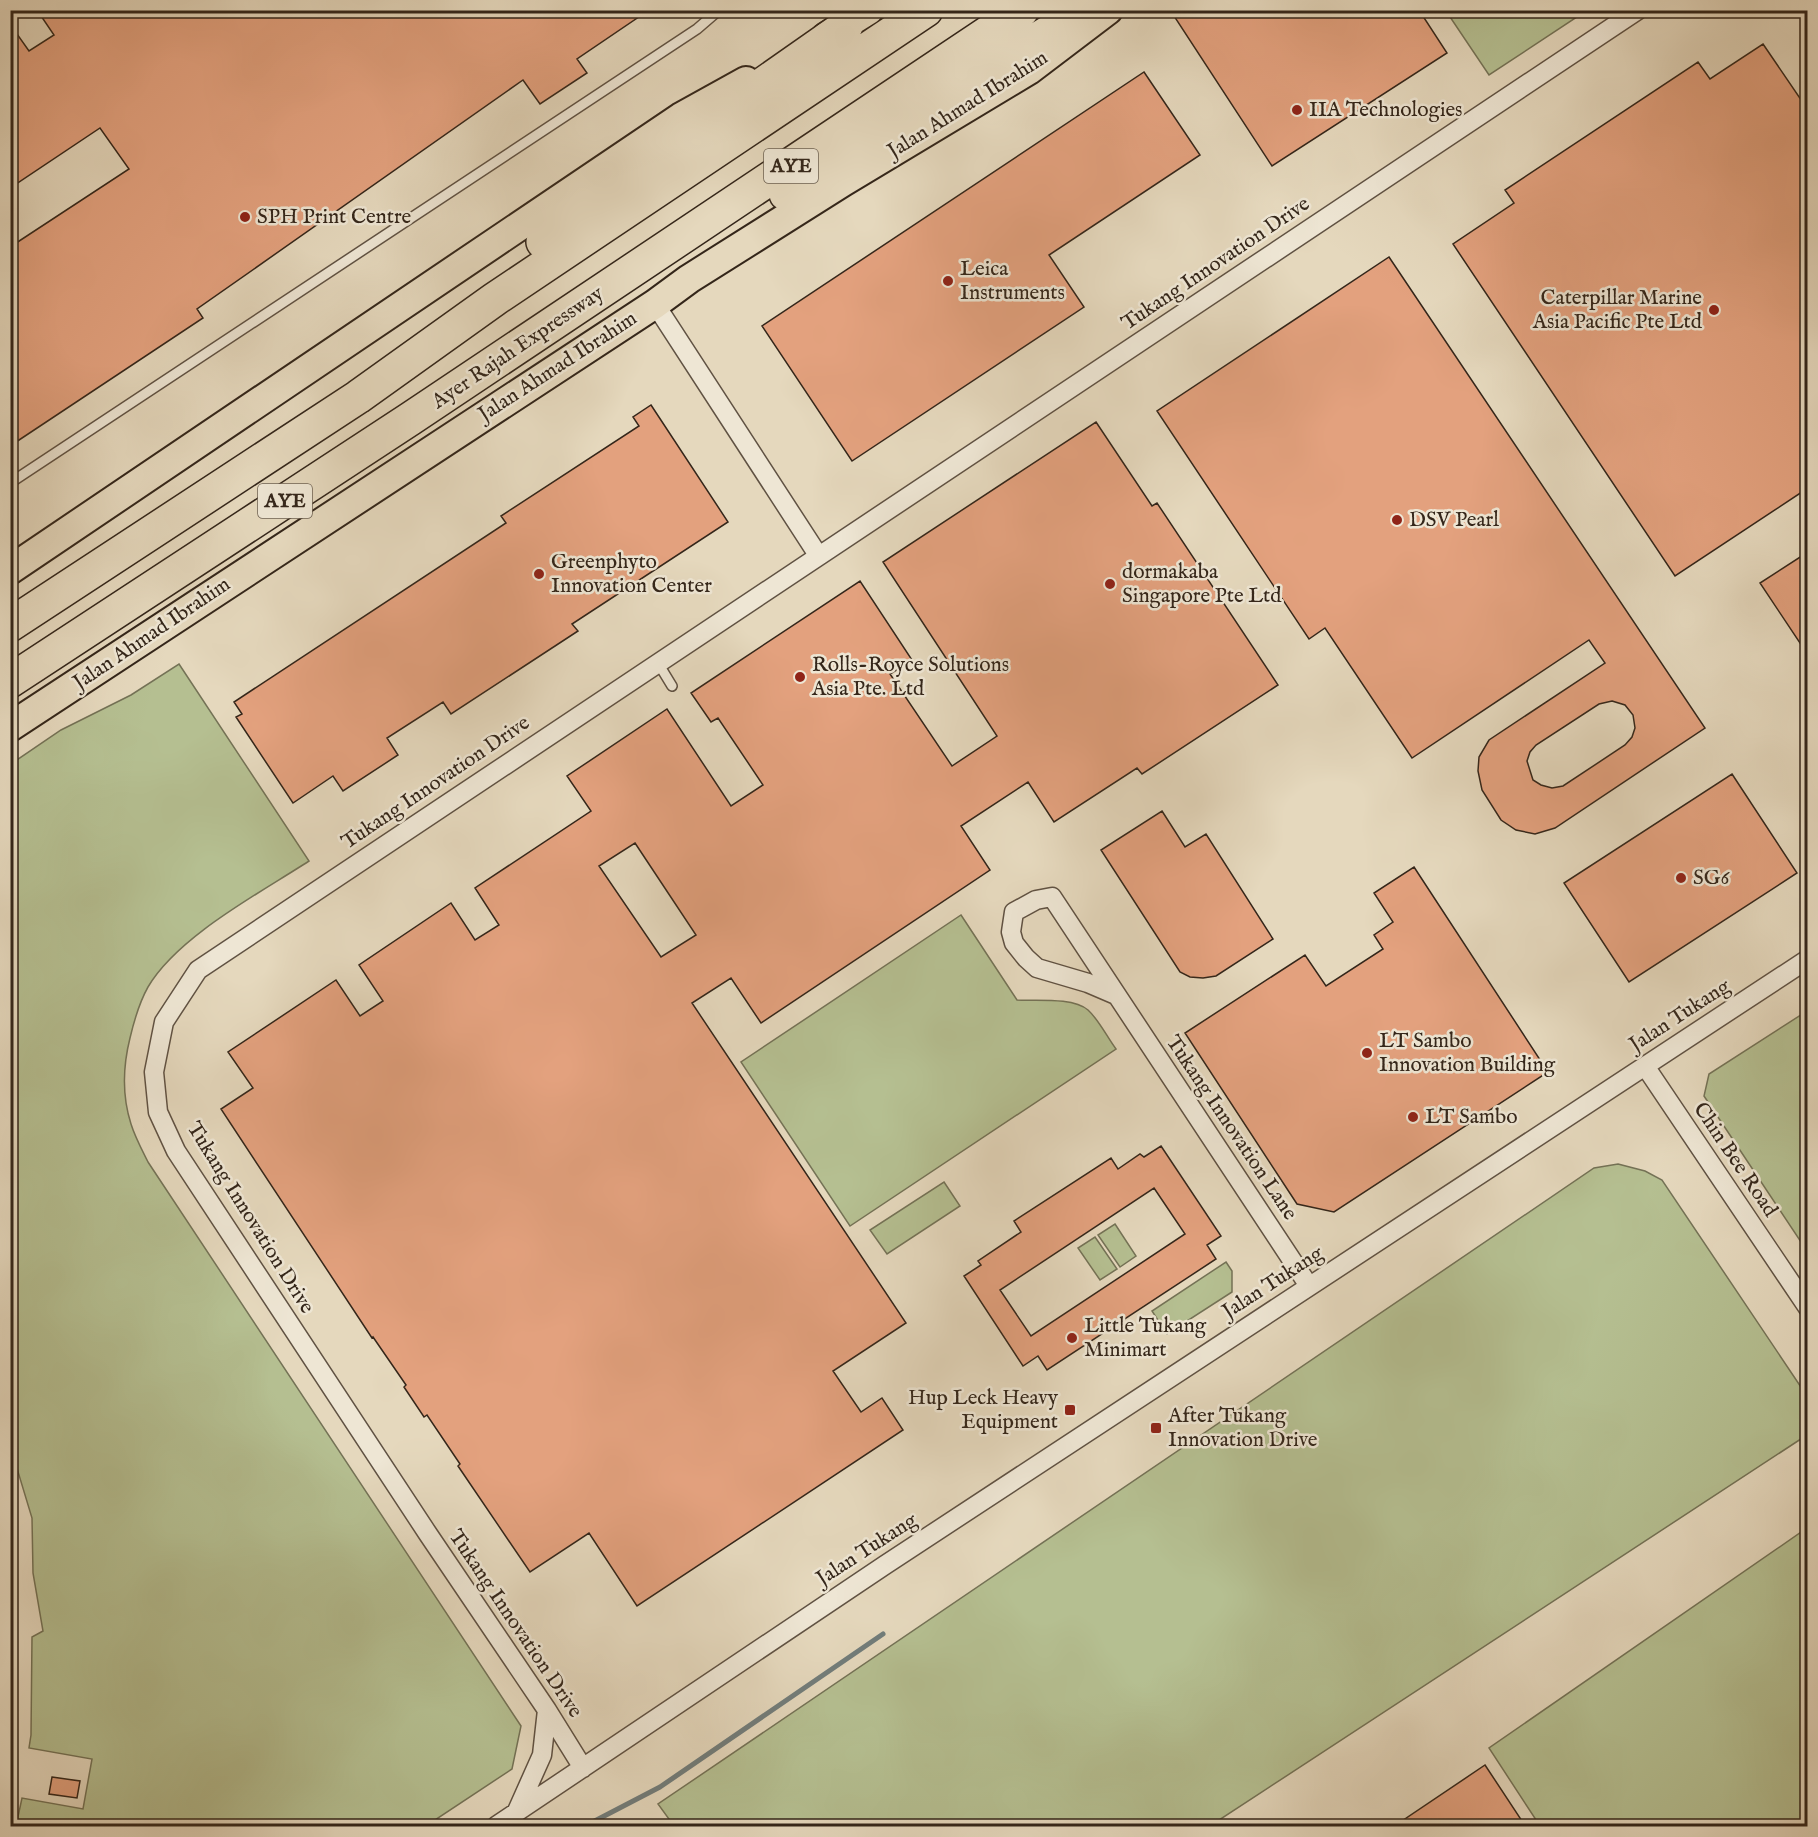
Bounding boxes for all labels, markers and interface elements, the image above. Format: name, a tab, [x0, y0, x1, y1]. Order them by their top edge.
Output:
street label: Jalan Ahmad Ibrahim	[881, 45, 1053, 166]
place label: IIA Technologies	[1309, 97, 1462, 124]
marker: IIA Technologies	[1290, 103, 1304, 117]
road number: AYE	[764, 149, 818, 183]
street label: Tukang Innovation Drive	[1117, 191, 1316, 337]
place label: SPH Print Centre	[257, 204, 412, 231]
marker: SPH Print Centre	[238, 210, 252, 224]
place label: Leica Instruments	[960, 256, 1065, 307]
marker: Leica Instruments	[941, 274, 955, 288]
street label: Ayer Rajah Expressway	[426, 280, 610, 416]
place label: Caterpillar Marine Asia Pacific Pte Ltd	[1532, 285, 1703, 336]
marker: Caterpillar Marine Asia Pacific Pte Ltd	[1707, 303, 1721, 317]
street label: Jalan Ahmad Ibrahim	[472, 306, 643, 430]
road number: AYE	[258, 484, 312, 518]
place label: DSV Pearl	[1409, 507, 1499, 534]
marker: DSV Pearl	[1390, 513, 1404, 527]
place label: Greenphyto Innovation Center	[551, 549, 712, 600]
place label: dormakaba Singapore Pte Ltd	[1122, 559, 1282, 610]
marker: Greenphyto Innovation Center	[532, 567, 546, 581]
street label: Jalan Ahmad Ibrahim	[66, 571, 236, 698]
marker: dormakaba Singapore Pte Ltd	[1103, 577, 1117, 591]
place label: Rolls-Royce Solutions Asia Pte. Ltd	[811, 652, 1009, 703]
marker: Rolls-Royce Solutions Asia Pte. Ltd	[793, 670, 807, 684]
street label: Tukang Innovation Drive	[337, 710, 536, 856]
place label: SG6	[1693, 865, 1730, 892]
marker: SG6	[1674, 871, 1688, 885]
street label: Jalan Tukang	[1623, 973, 1736, 1060]
place label: LT Sambo Innovation Building	[1379, 1028, 1556, 1079]
street label: Tukang Innovation Lane	[1159, 1030, 1303, 1226]
marker: LT Sambo Innovation Building	[1360, 1046, 1374, 1060]
street label: Chin Bee Road	[1687, 1097, 1784, 1223]
place label: LT Sambo	[1425, 1104, 1518, 1131]
marker: LT Sambo	[1406, 1110, 1420, 1124]
street label: Tukang Innovation Drive	[180, 1117, 320, 1319]
street label: Jalan Tukang	[1216, 1240, 1329, 1327]
place label: Little Tukang Minimart	[1084, 1313, 1207, 1364]
marker: Little Tukang Minimart	[1065, 1331, 1079, 1345]
place label: Hup Leck Heavy Equipment	[908, 1385, 1059, 1436]
marker: Hup Leck Heavy Equipment	[1063, 1403, 1077, 1417]
place label: After Tukang Innovation Drive	[1167, 1403, 1318, 1454]
marker: After Tukang Innovation Drive	[1149, 1421, 1163, 1435]
street label: Jalan Tukang	[810, 1507, 923, 1594]
street label: Tukang Innovation Drive	[442, 1525, 588, 1724]

